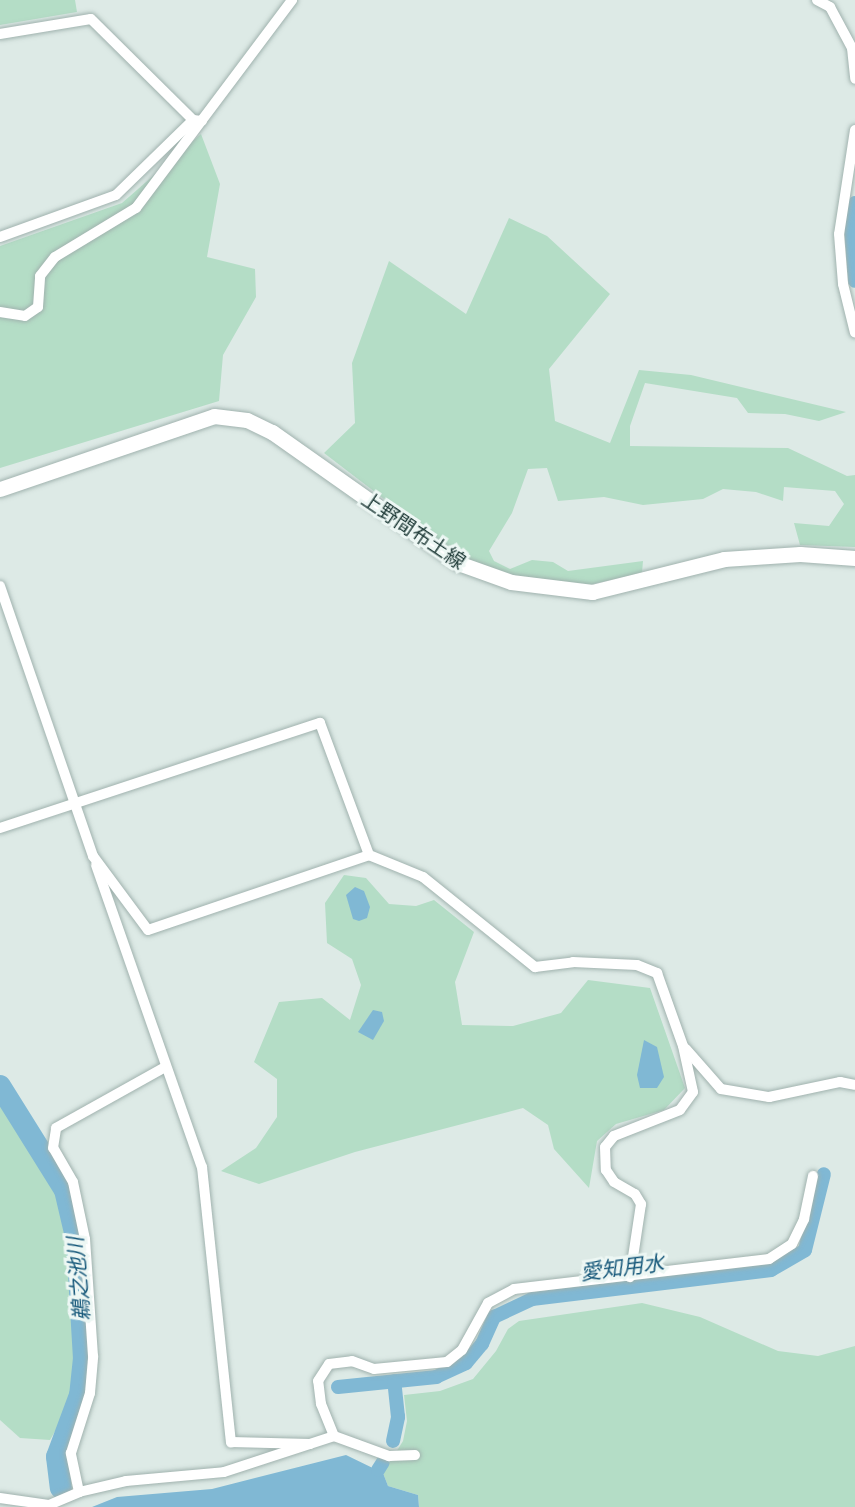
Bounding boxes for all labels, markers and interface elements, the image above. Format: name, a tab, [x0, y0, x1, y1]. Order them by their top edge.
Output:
street label: 上野間布土線	[358, 487, 470, 573]
water label: 鵜之池川	[62, 1236, 94, 1322]
water label: 愛知用水	[579, 1249, 665, 1285]

